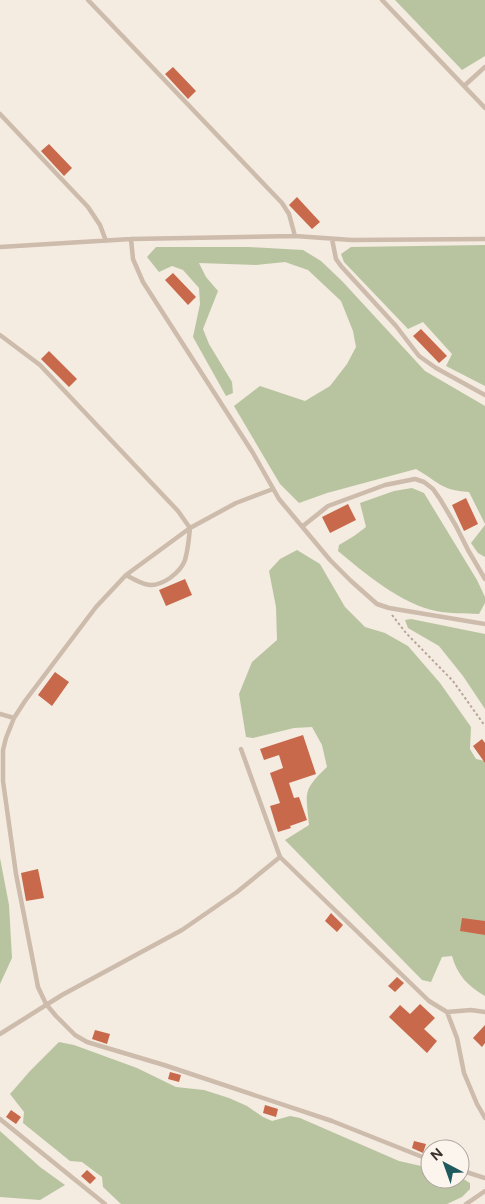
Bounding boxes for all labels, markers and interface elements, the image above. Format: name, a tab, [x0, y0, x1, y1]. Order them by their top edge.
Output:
north arrow	[420, 1139, 470, 1189]
text: N	[427, 1145, 446, 1165]

